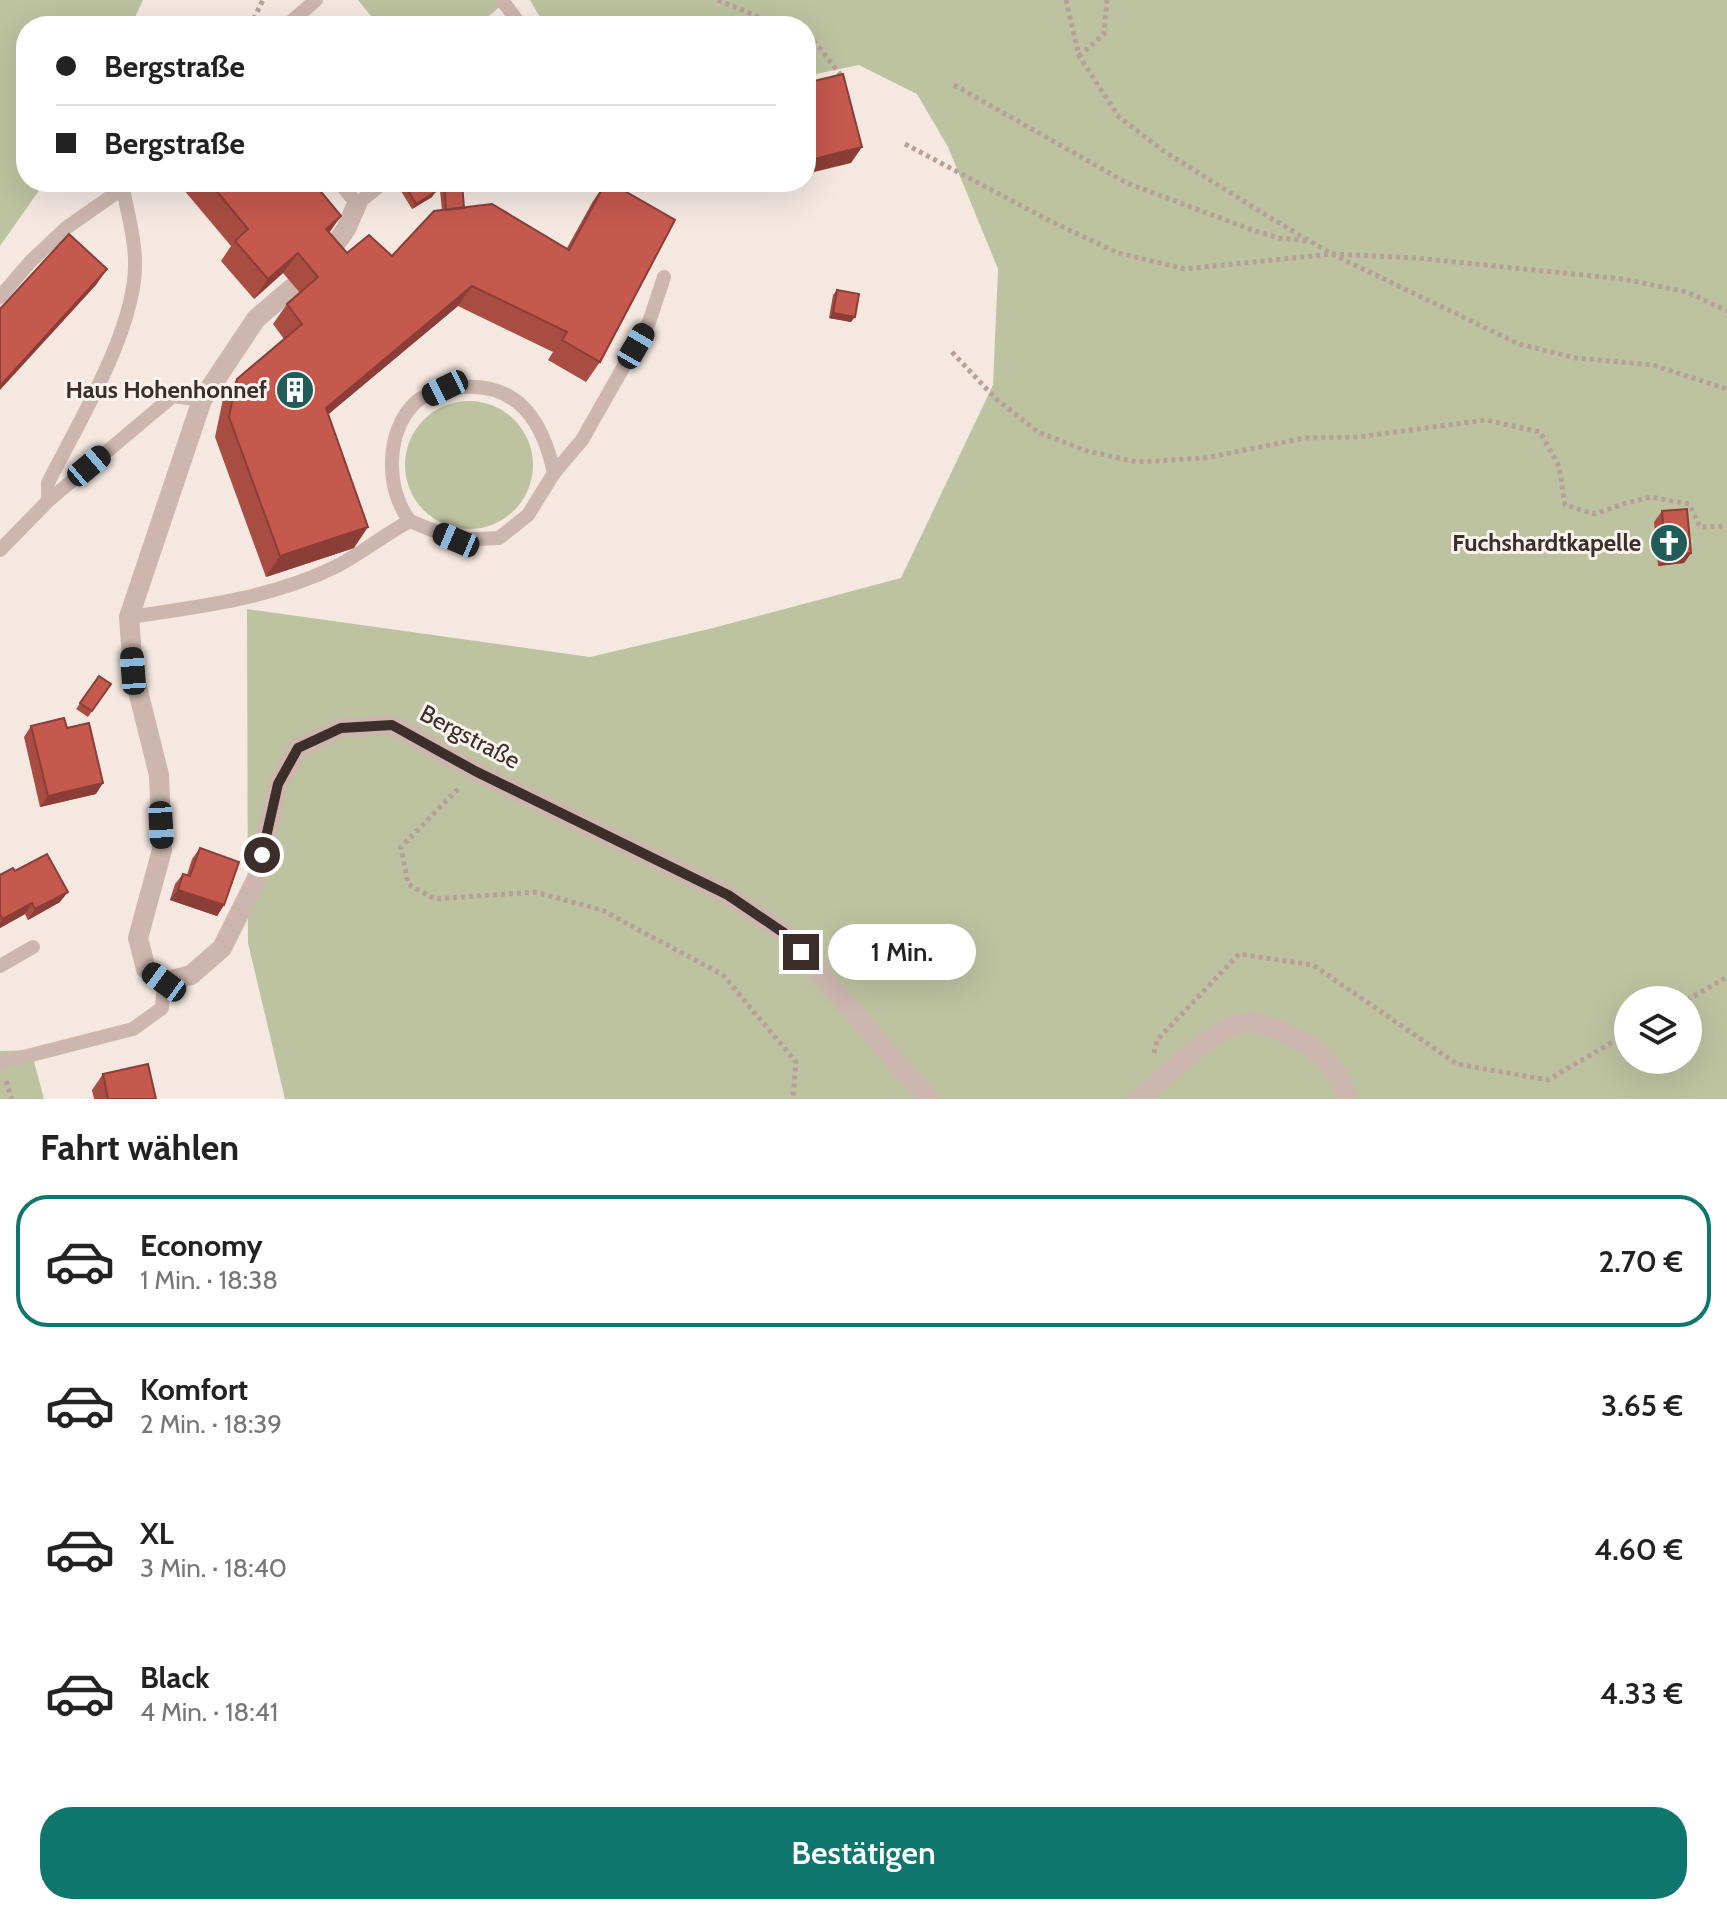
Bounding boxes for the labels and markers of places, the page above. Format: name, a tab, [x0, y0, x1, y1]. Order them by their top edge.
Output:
building icon: Haus Hohenhonnef	[274, 369, 316, 411]
place label: Haus Hohenhonnef	[65, 375, 267, 404]
church icon: Fuchshardtkapelle	[1648, 522, 1690, 564]
place label: Fuchshardtkapelle	[1452, 528, 1641, 557]

